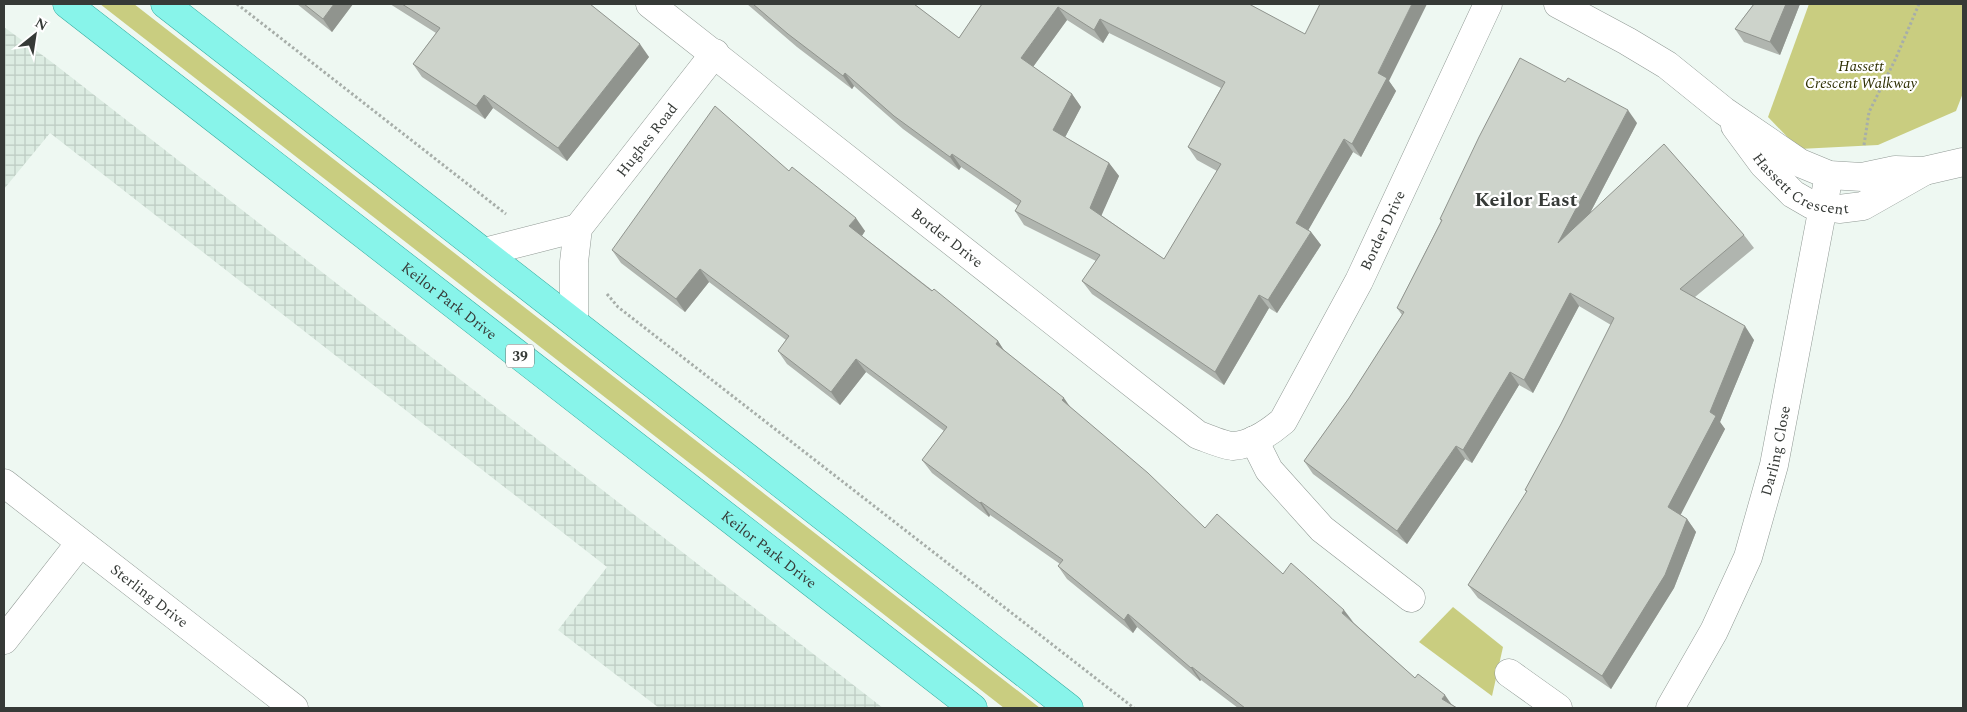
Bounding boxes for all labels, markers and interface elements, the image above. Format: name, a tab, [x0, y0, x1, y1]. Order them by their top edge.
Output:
north arrow	[10, 10, 60, 60]
text: N	[31, 12, 51, 36]
park label: Hassett Crescent Walkway	[1805, 55, 1917, 95]
street label: Hughes Road	[611, 98, 684, 182]
street label: Hassett Crescent	[1746, 148, 1850, 222]
district label: Keilor East	[1475, 185, 1578, 215]
street label: Border Drive	[1354, 187, 1412, 275]
street label: Border Drive	[906, 202, 988, 274]
street label: Keilor Park Drive	[396, 257, 502, 346]
road number: 39	[506, 344, 534, 368]
street label: Darling Close	[1755, 404, 1797, 499]
street label: Keilor Park Drive	[716, 505, 822, 595]
street label: Sterling Drive	[105, 559, 193, 634]

